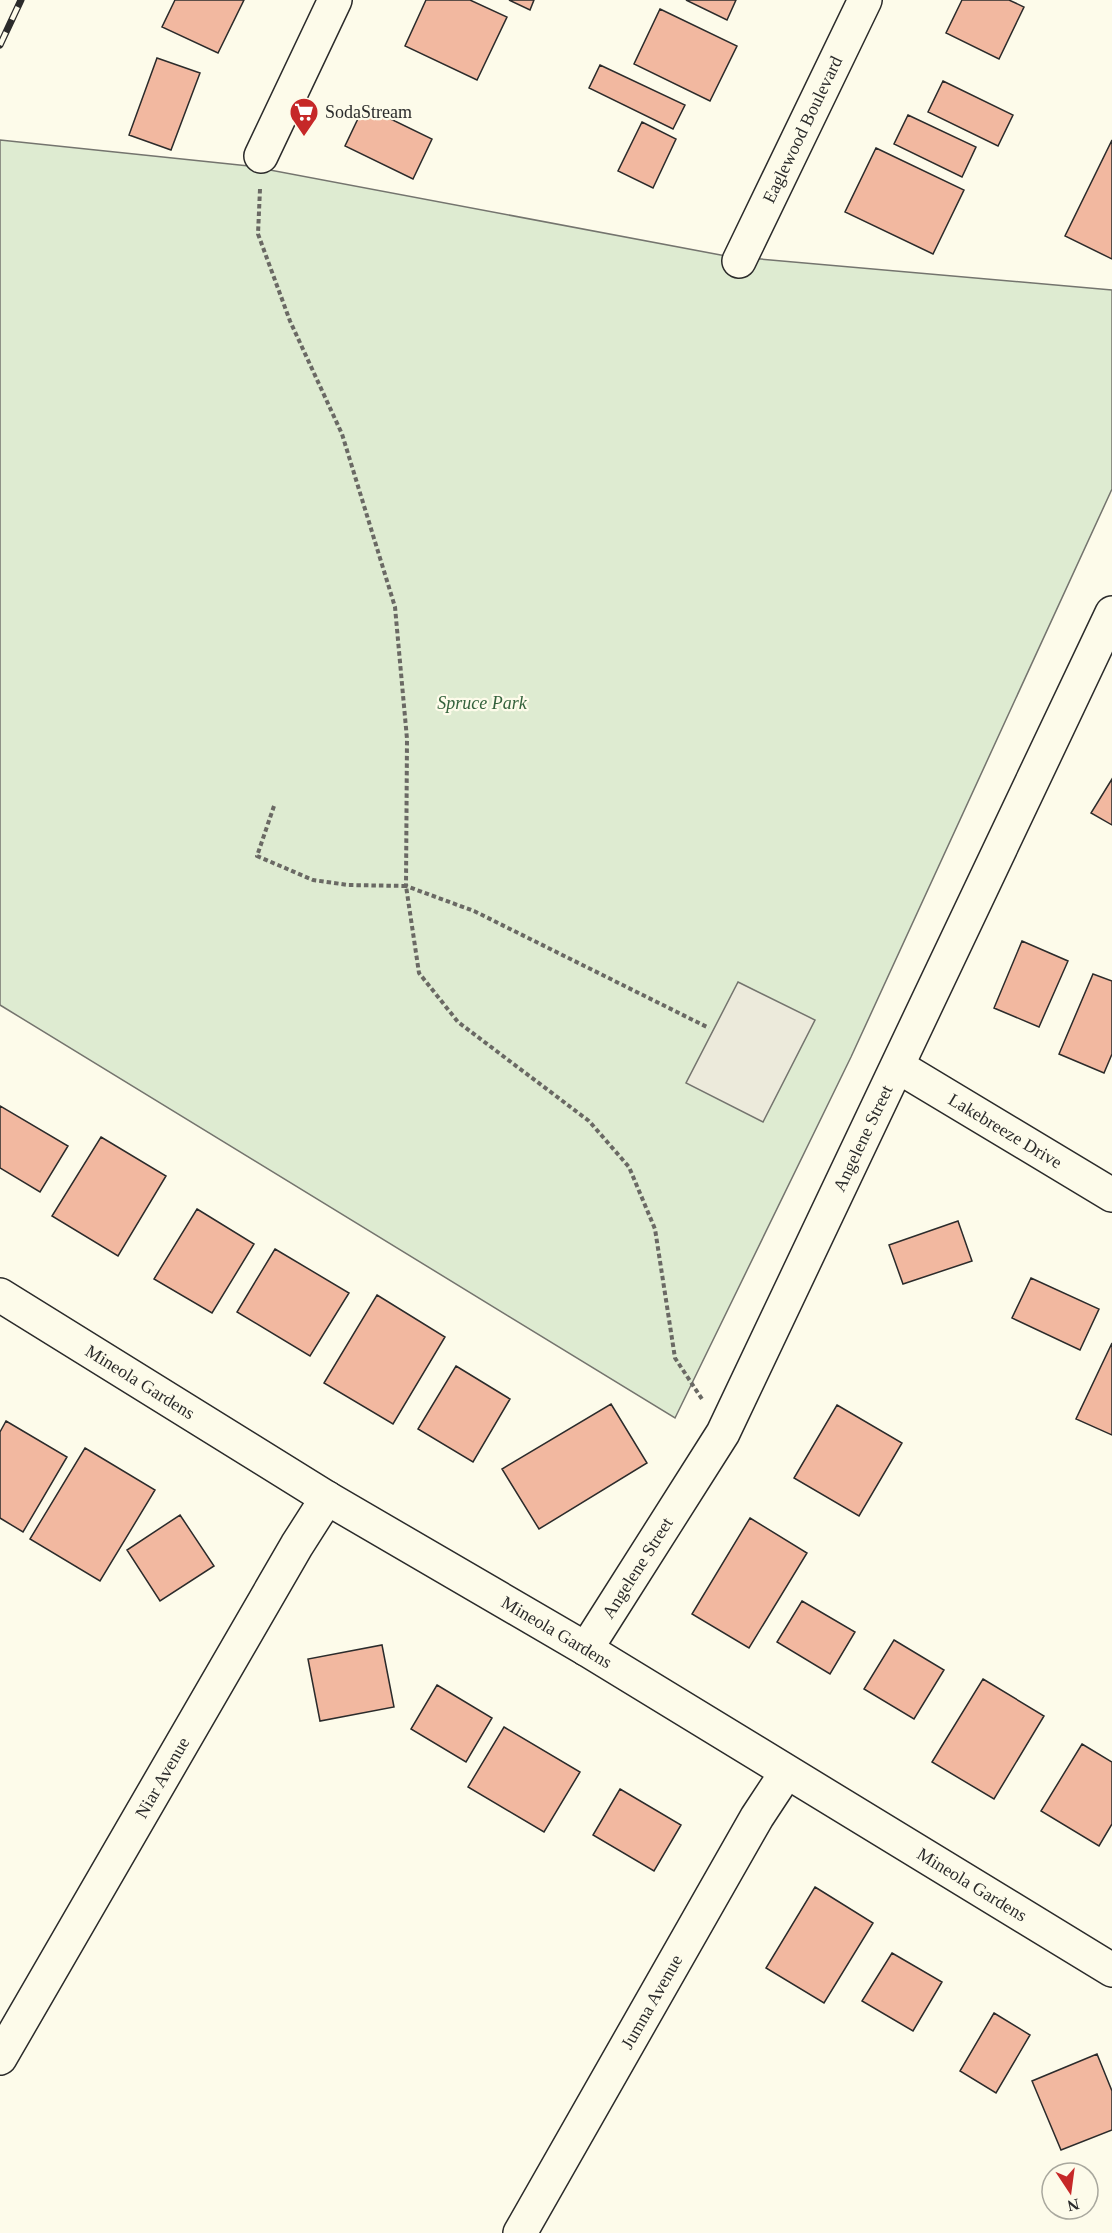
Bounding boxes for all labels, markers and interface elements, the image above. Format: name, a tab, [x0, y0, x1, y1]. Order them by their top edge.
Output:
street label: Eaglewood Boulevard	[759, 53, 846, 206]
supermarket icon: SodaStream	[288, 96, 320, 138]
place label: SodaStream	[325, 102, 412, 122]
park label: Spruce Park	[437, 693, 528, 713]
street label: Angelene Street	[829, 1082, 897, 1195]
street label: Lakebreeze Drive	[945, 1089, 1066, 1173]
street label: Mineola Gardens	[82, 1341, 198, 1423]
street label: Angelene Street	[598, 1514, 677, 1622]
street label: Mineola Gardens	[498, 1592, 616, 1672]
street label: Niar Avenue	[131, 1734, 194, 1822]
street label: Mineola Gardens	[914, 1844, 1030, 1926]
street label: Jumna Avenue	[617, 1951, 686, 2053]
north arrow	[1040, 2161, 1100, 2221]
text: N	[1065, 2196, 1081, 2215]

